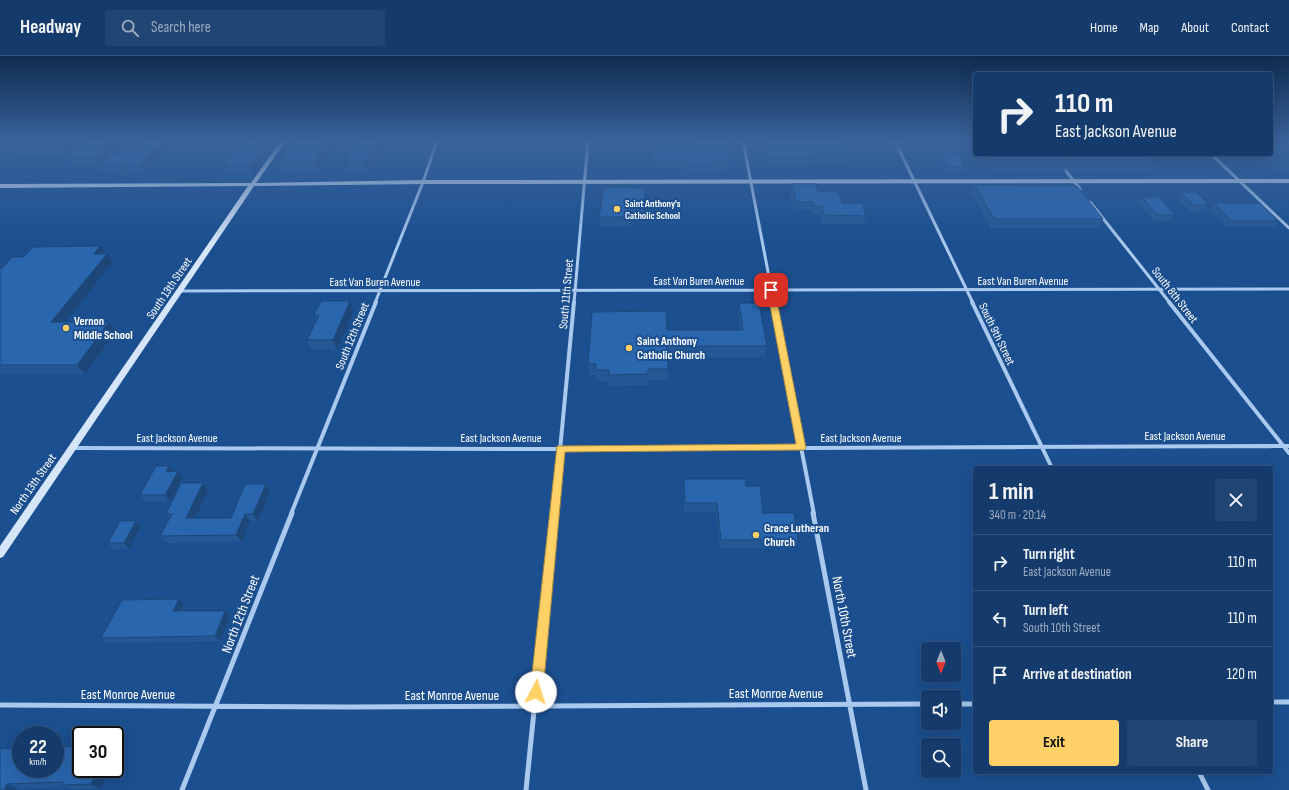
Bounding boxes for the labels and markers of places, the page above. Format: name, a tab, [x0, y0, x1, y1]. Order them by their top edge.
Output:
place label: Saint Anthony's Catholic School	[625, 198, 681, 222]
marker: Saint Anthony's Catholic School	[612, 204, 622, 214]
pin	[754, 273, 788, 307]
place label: Vernon Middle School	[74, 314, 133, 343]
marker: Vernon Middle School	[61, 323, 71, 333]
place label: Saint Anthony Catholic Church	[637, 334, 705, 363]
marker: Saint Anthony Catholic Church	[624, 343, 634, 353]
place label: Grace Lutheran Church	[764, 521, 829, 550]
marker: Grace Lutheran Church	[751, 530, 761, 540]

